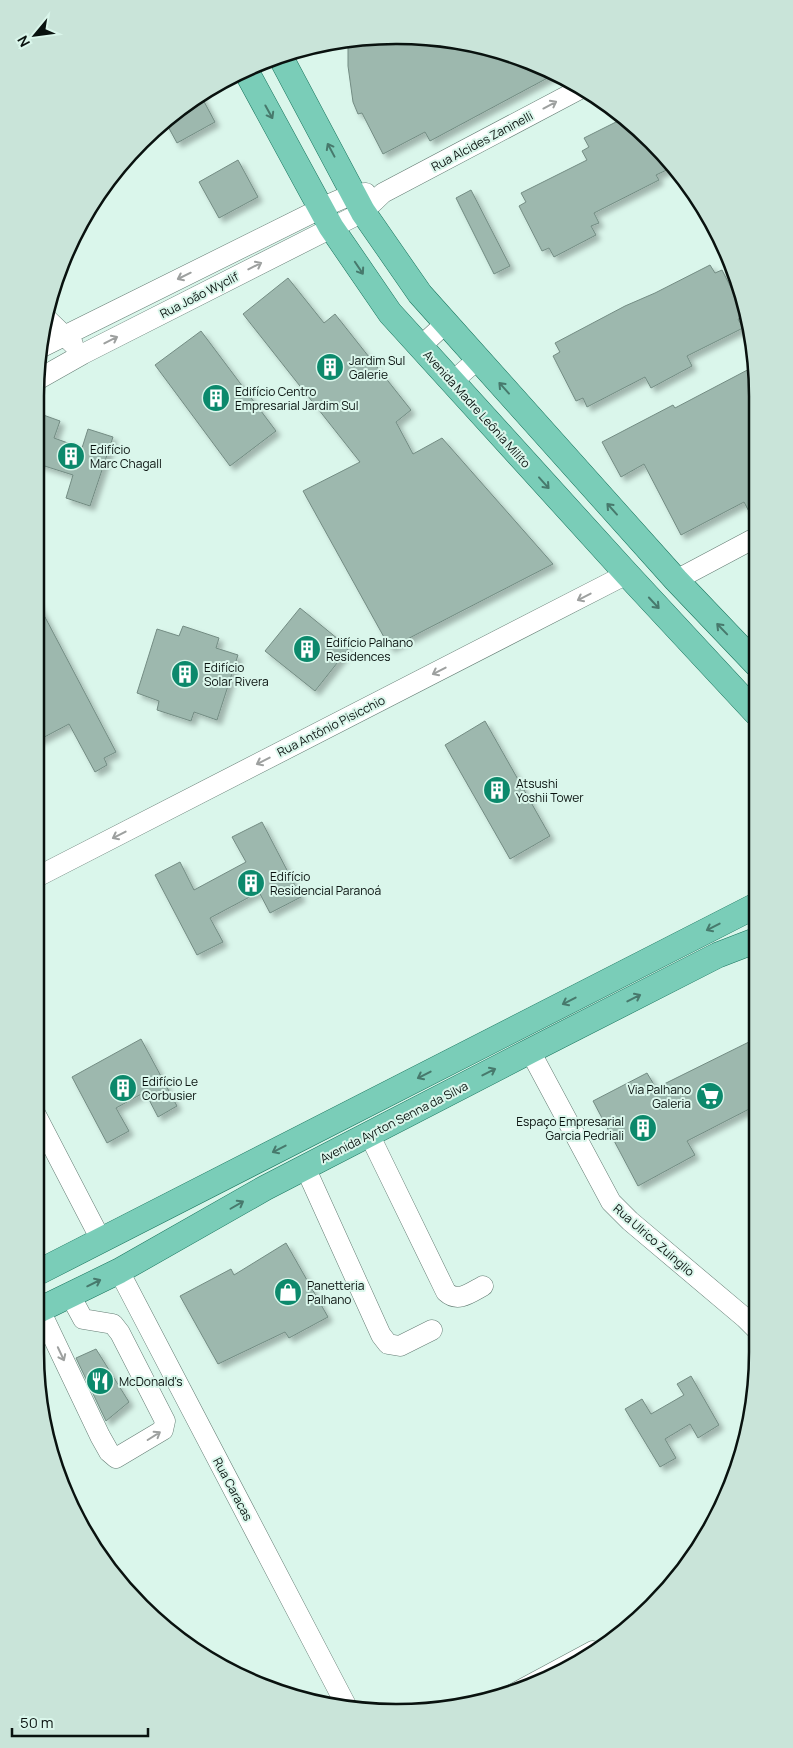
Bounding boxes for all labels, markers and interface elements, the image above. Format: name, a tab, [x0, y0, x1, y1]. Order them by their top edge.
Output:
north arrow	[10, 10, 60, 60]
text: N	[12, 33, 34, 51]
one-way arrow	[542, 100, 557, 109]
one-way arrow	[265, 104, 274, 119]
street label: Rua Alcides Zaninelli	[428, 107, 536, 175]
one-way arrow	[326, 143, 336, 158]
one-way arrow	[354, 260, 364, 274]
one-way arrow	[247, 261, 262, 270]
street label: Rua João Wyclif	[157, 268, 242, 322]
one-way arrow	[177, 272, 192, 282]
one-way arrow	[103, 335, 118, 345]
street label: Avenida Madre Leônia Milito	[420, 347, 534, 471]
building icon: Jardim Sul Galerie	[315, 352, 345, 382]
place label: Jardim Sul Galerie	[349, 352, 405, 383]
one-way arrow	[498, 381, 510, 394]
building icon: Edifício Centro Empresarial Jardim Sul	[201, 383, 231, 413]
place label: Edifício Centro Empresarial Jardim Sul	[235, 383, 359, 414]
building icon: Edifício Marc Chagall	[56, 441, 86, 471]
place label: Edifício Marc Chagall	[90, 441, 162, 472]
one-way arrow	[538, 477, 550, 490]
one-way arrow	[607, 503, 618, 516]
one-way arrow	[576, 592, 591, 602]
one-way arrow	[648, 597, 660, 610]
one-way arrow	[716, 622, 728, 635]
building icon: Edifício Palhano Residences	[292, 634, 322, 664]
place label: Edifício Palhano Residences	[326, 634, 413, 665]
building icon: Edifício Solar Rivera	[170, 659, 200, 689]
place label: Edifício Solar Rivera	[204, 659, 269, 690]
one-way arrow	[432, 667, 447, 676]
street label: Rua Antônio Pisicchio	[274, 691, 388, 761]
one-way arrow	[256, 757, 271, 766]
building icon: Atsushi Yoshii Tower	[482, 775, 512, 805]
place label: Atsushi Yoshii Tower	[516, 775, 584, 806]
one-way arrow	[111, 830, 126, 840]
building icon: Edifício Residencial Paranoá	[236, 868, 266, 898]
place label: Edifício Residencial Paranoá	[270, 868, 381, 899]
one-way arrow	[706, 923, 721, 932]
one-way arrow	[626, 993, 641, 1002]
one-way arrow	[561, 996, 576, 1006]
one-way arrow	[481, 1067, 496, 1076]
one-way arrow	[417, 1071, 432, 1080]
building icon: Edifício Le Corbusier	[108, 1073, 138, 1103]
place label: Edifício Le Corbusier	[142, 1073, 198, 1104]
street label: Avenida Ayrton Senna da Silva	[317, 1077, 471, 1167]
place label: Via Palhano Galeria	[628, 1081, 691, 1112]
supermarket icon: Via Palhano Galeria	[695, 1081, 725, 1111]
place label: Espaço Empresarial Garcia Pedriali	[516, 1113, 624, 1144]
building icon: Espaço Empresarial Garcia Pedriali	[628, 1113, 658, 1143]
one-way arrow	[272, 1144, 287, 1154]
one-way arrow	[229, 1199, 243, 1209]
street label: Rua Ulrico Zuinglio	[610, 1200, 698, 1280]
shop icon: Panetteria Palhano	[273, 1277, 303, 1307]
place label: Panetteria Palhano	[307, 1277, 364, 1308]
one-way arrow	[87, 1278, 102, 1288]
one-way arrow	[56, 1346, 66, 1361]
restaurant icon: McDonald's	[85, 1366, 115, 1396]
place label: McDonald's	[119, 1373, 183, 1390]
one-way arrow	[147, 1430, 161, 1440]
street label: Rua Caracas	[209, 1454, 257, 1524]
scale bar	[12, 1706, 149, 1738]
text: 50 m	[20, 1712, 54, 1733]

